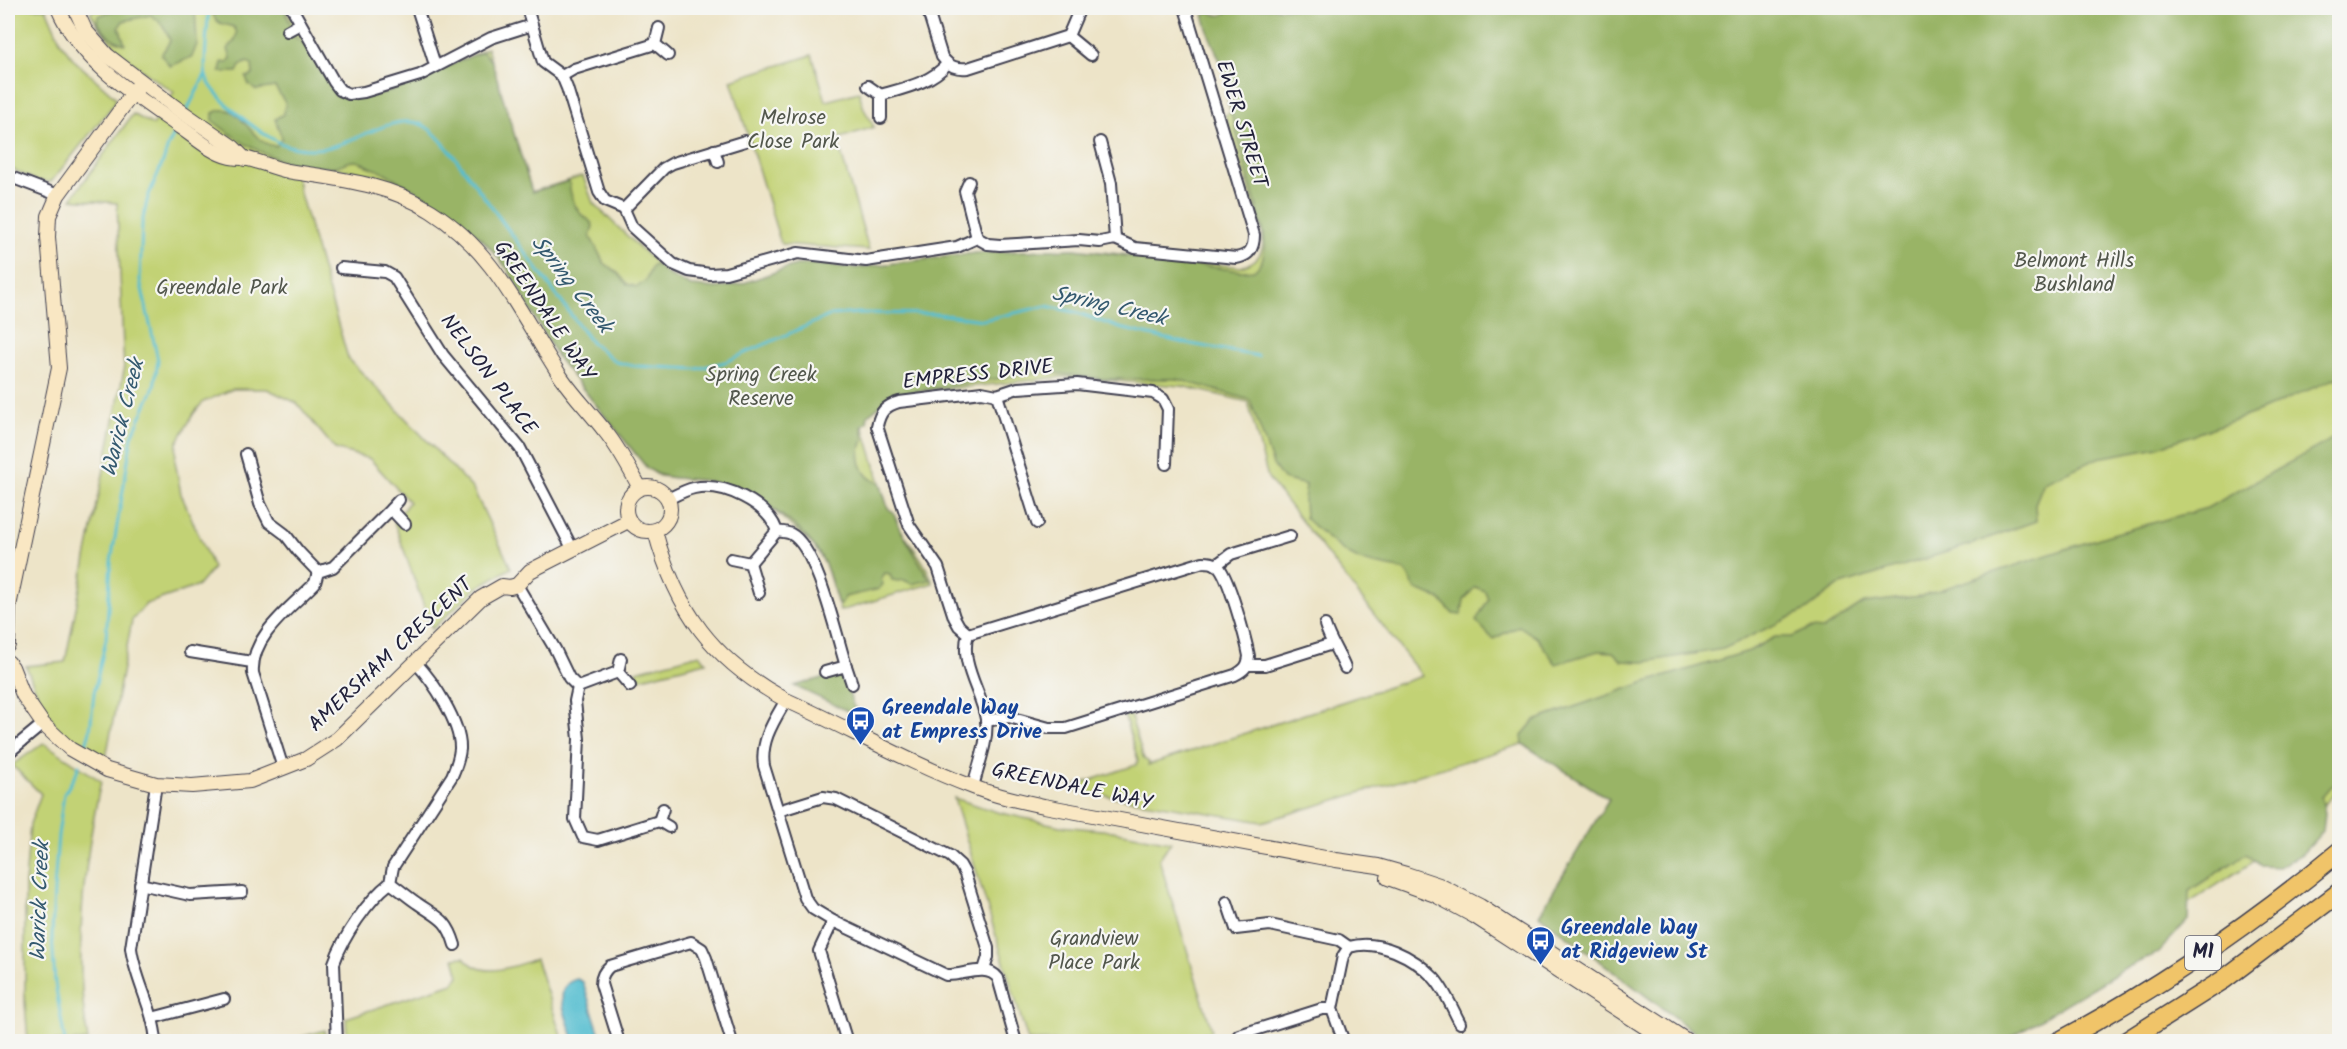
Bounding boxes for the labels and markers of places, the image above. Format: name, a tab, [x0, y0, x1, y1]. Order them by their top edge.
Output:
place label: Greendale Way at Empress Drive	[882, 692, 1042, 749]
bus stop icon: Greendale Way at Empress Drive	[845, 704, 877, 746]
place label: Greendale Way at Ridgeview St	[1561, 912, 1708, 969]
bus stop icon: Greendale Way at Ridgeview St	[1524, 924, 1556, 966]

